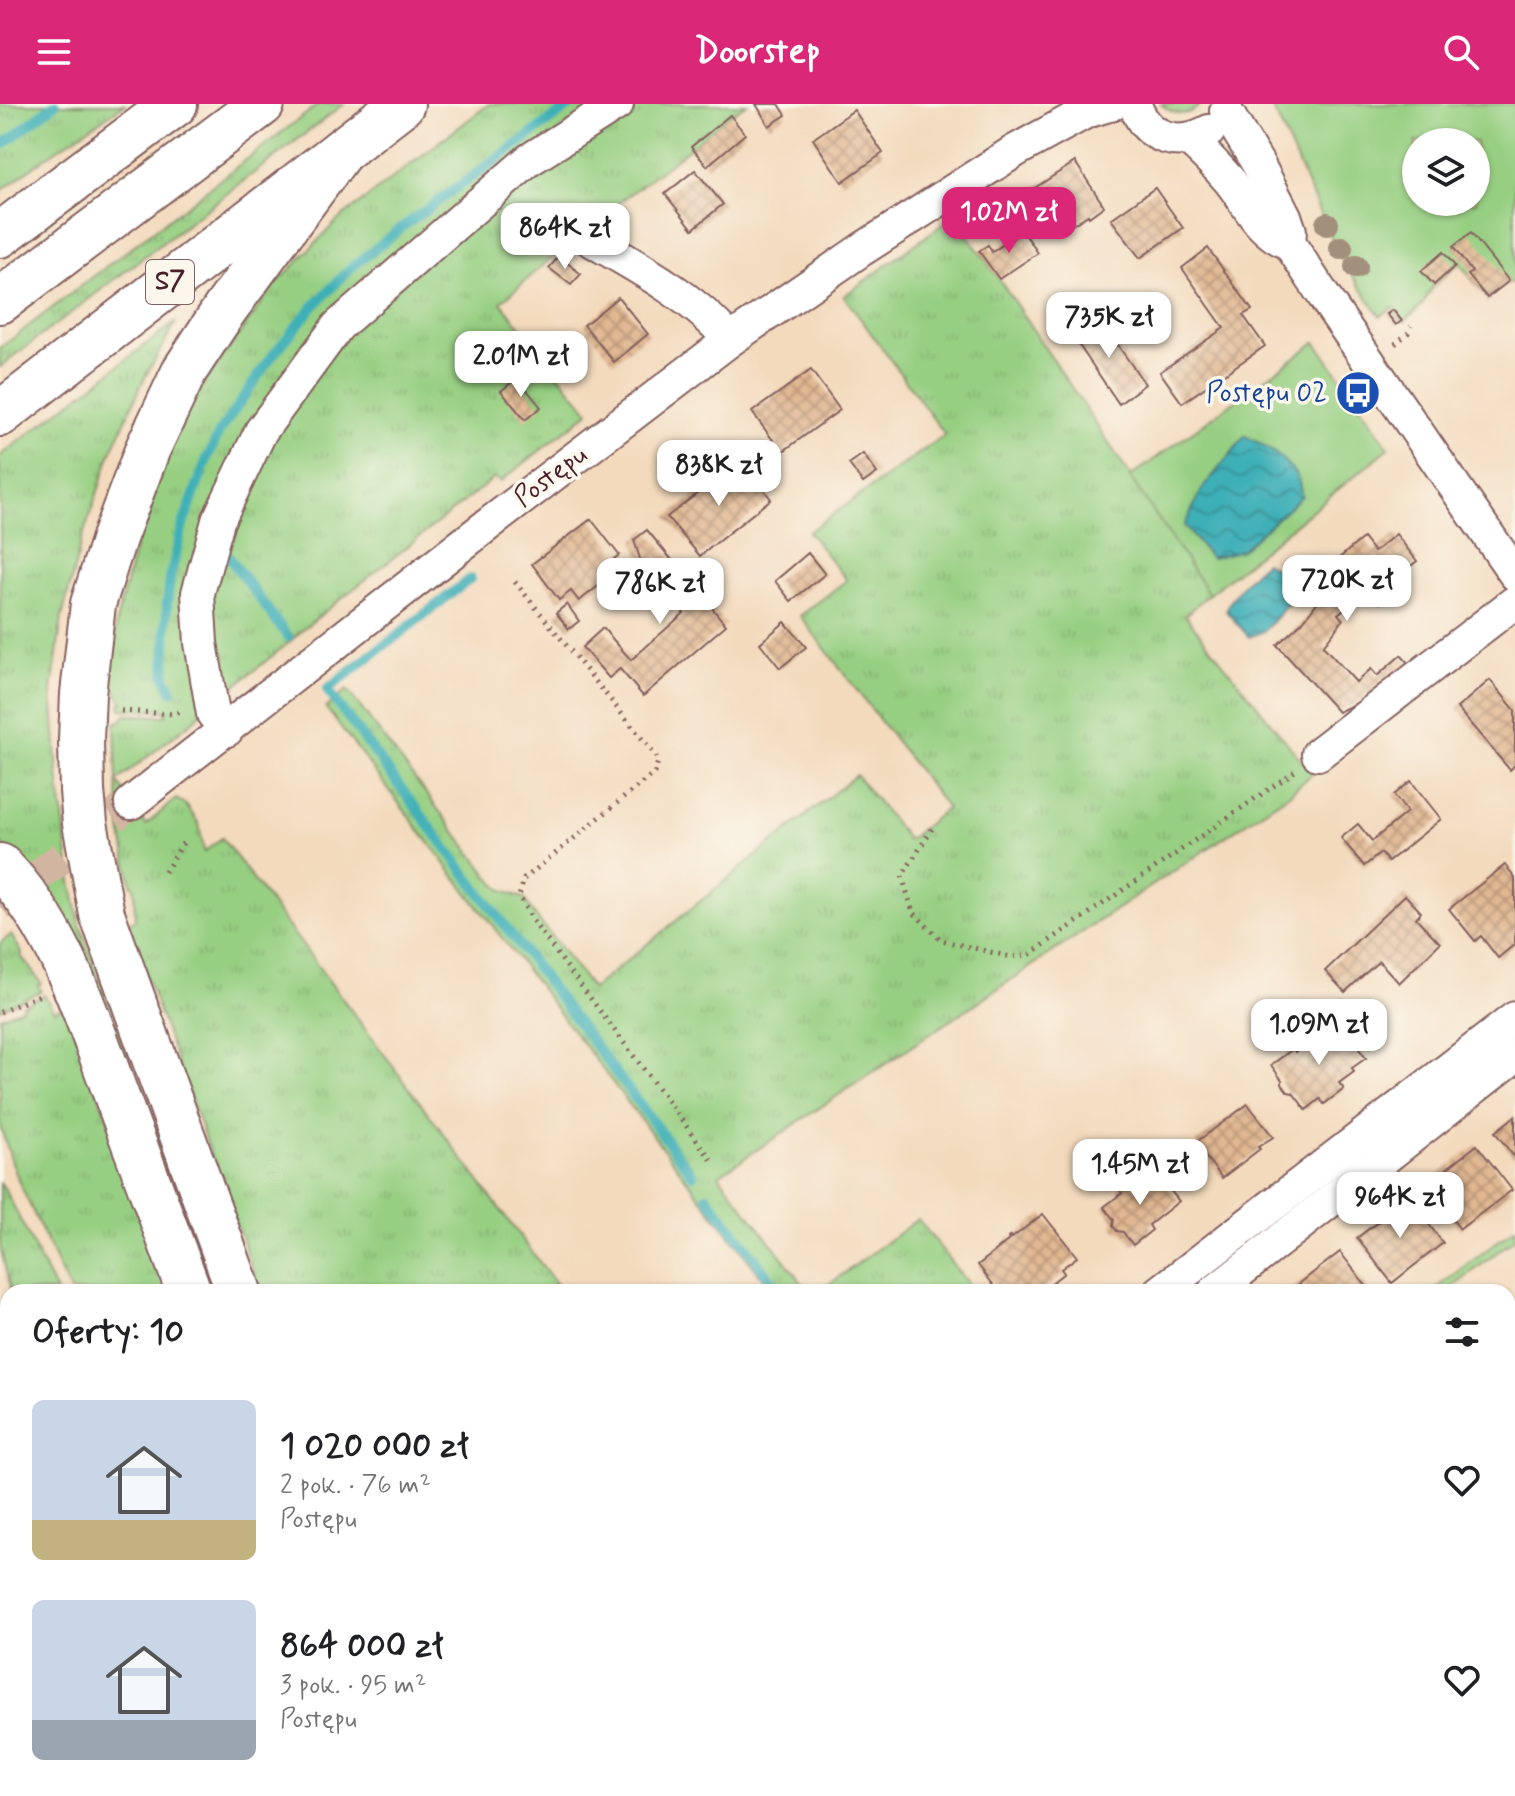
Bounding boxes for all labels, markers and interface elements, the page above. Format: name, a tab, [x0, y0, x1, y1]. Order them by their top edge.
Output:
text: Doorstep	[695, 29, 820, 76]
icon: menu	[32, 30, 76, 74]
icon: search	[1439, 30, 1483, 74]
map controls	[1402, 128, 1490, 216]
button: layers	[1402, 128, 1490, 216]
pin: 1.02M zł	[926, 187, 1092, 255]
text: 1.02M zł	[960, 196, 1058, 230]
pin: 864K zł	[491, 203, 639, 271]
text: 864K zł	[519, 212, 611, 246]
road number: S7	[146, 260, 194, 304]
pin: 735K zł	[1035, 292, 1183, 360]
text: 735K zł	[1064, 301, 1154, 335]
pin: 2.01M zł	[438, 331, 604, 399]
text: 2.01M zł	[473, 340, 569, 374]
bus stop icon: Postępu 02	[1334, 369, 1382, 417]
place label: Postępu 02	[1206, 375, 1327, 412]
street label: Postępu	[507, 437, 595, 517]
pin: 838K zł	[645, 440, 793, 508]
text: 838K zł	[675, 449, 763, 483]
pin: 720K zł	[1273, 555, 1421, 623]
pin: 786K zł	[586, 558, 734, 626]
text: 720K zł	[1300, 564, 1394, 598]
text: 786K zł	[615, 567, 705, 601]
pin: 1.09M zł	[1236, 999, 1402, 1067]
text: 1.09M zł	[1269, 1008, 1369, 1042]
pin: 1.45M zł	[1057, 1139, 1223, 1207]
text: 1.45M zł	[1091, 1148, 1189, 1182]
pin: 964K zł	[1326, 1172, 1474, 1240]
text: 964K zł	[1355, 1181, 1445, 1215]
text: Oferty: 10	[32, 1310, 184, 1355]
icon: filters	[1440, 1310, 1484, 1354]
text: 1 020 000 zł	[280, 1424, 469, 1469]
icon: home	[96, 1432, 192, 1528]
icon: heart	[1440, 1458, 1484, 1502]
text: 2 pok. · 76 m²	[280, 1469, 431, 1503]
text: Postępu	[280, 1503, 357, 1537]
text: 864 000 zł	[280, 1624, 444, 1669]
icon: home	[96, 1632, 192, 1728]
icon: heart	[1440, 1658, 1484, 1702]
text: 3 pok. · 95 m²	[280, 1669, 426, 1703]
text: Postępu	[280, 1703, 357, 1737]

